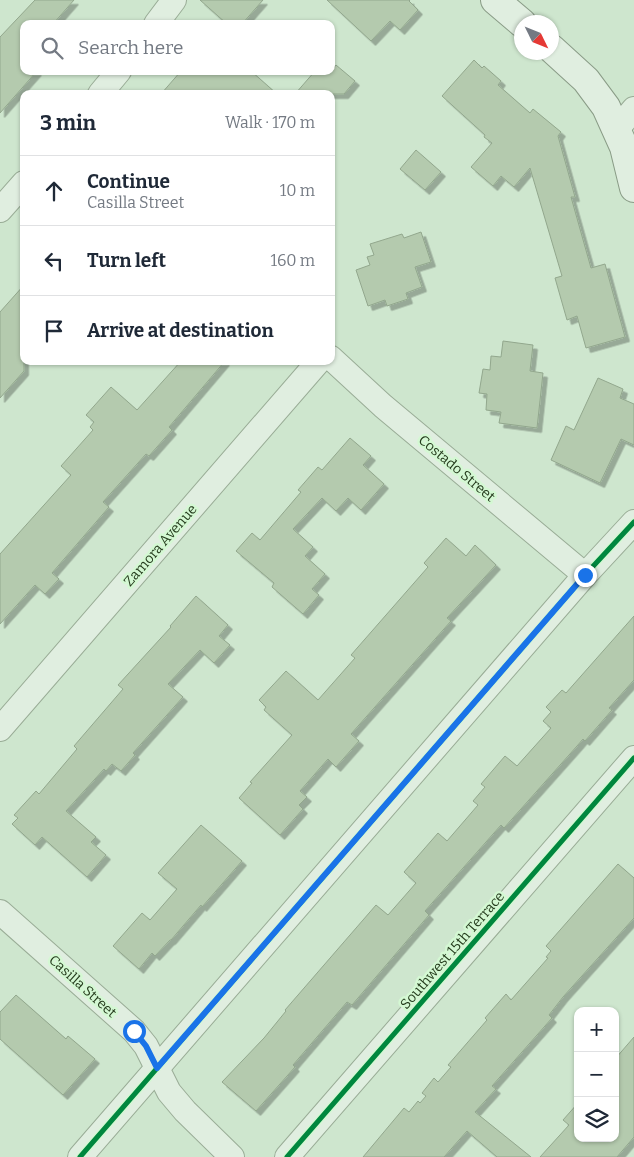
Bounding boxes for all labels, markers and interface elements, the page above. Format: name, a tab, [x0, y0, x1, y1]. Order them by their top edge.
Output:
north arrow	[514, 15, 559, 60]
search box	[20, 20, 335, 75]
icon: search	[38, 34, 66, 62]
text: Search here	[78, 36, 183, 59]
text: 3 min	[40, 110, 96, 136]
text: Walk · 170 m	[225, 113, 315, 132]
text: Continue	[87, 170, 170, 193]
icon: ahead	[40, 177, 68, 205]
text: 10 m	[280, 181, 315, 200]
text: Casilla Street	[87, 193, 184, 212]
icon: left	[40, 247, 68, 275]
text: Turn left	[87, 249, 166, 272]
text: 160 m	[270, 251, 315, 270]
icon: arrive	[40, 317, 68, 345]
text: Arrive at destination	[87, 319, 274, 342]
street label: Costado Street	[415, 431, 498, 505]
street label: Zamora Avenue	[120, 501, 201, 590]
route end	[574, 564, 597, 587]
street label: Southwest 15th Terrace	[397, 888, 508, 1013]
street label: Casilla Street	[45, 952, 120, 1021]
map controls	[574, 1007, 619, 1142]
button: +	[574, 1007, 619, 1052]
route start	[123, 1020, 146, 1043]
button: −	[574, 1052, 619, 1097]
button: layers	[574, 1097, 619, 1142]

